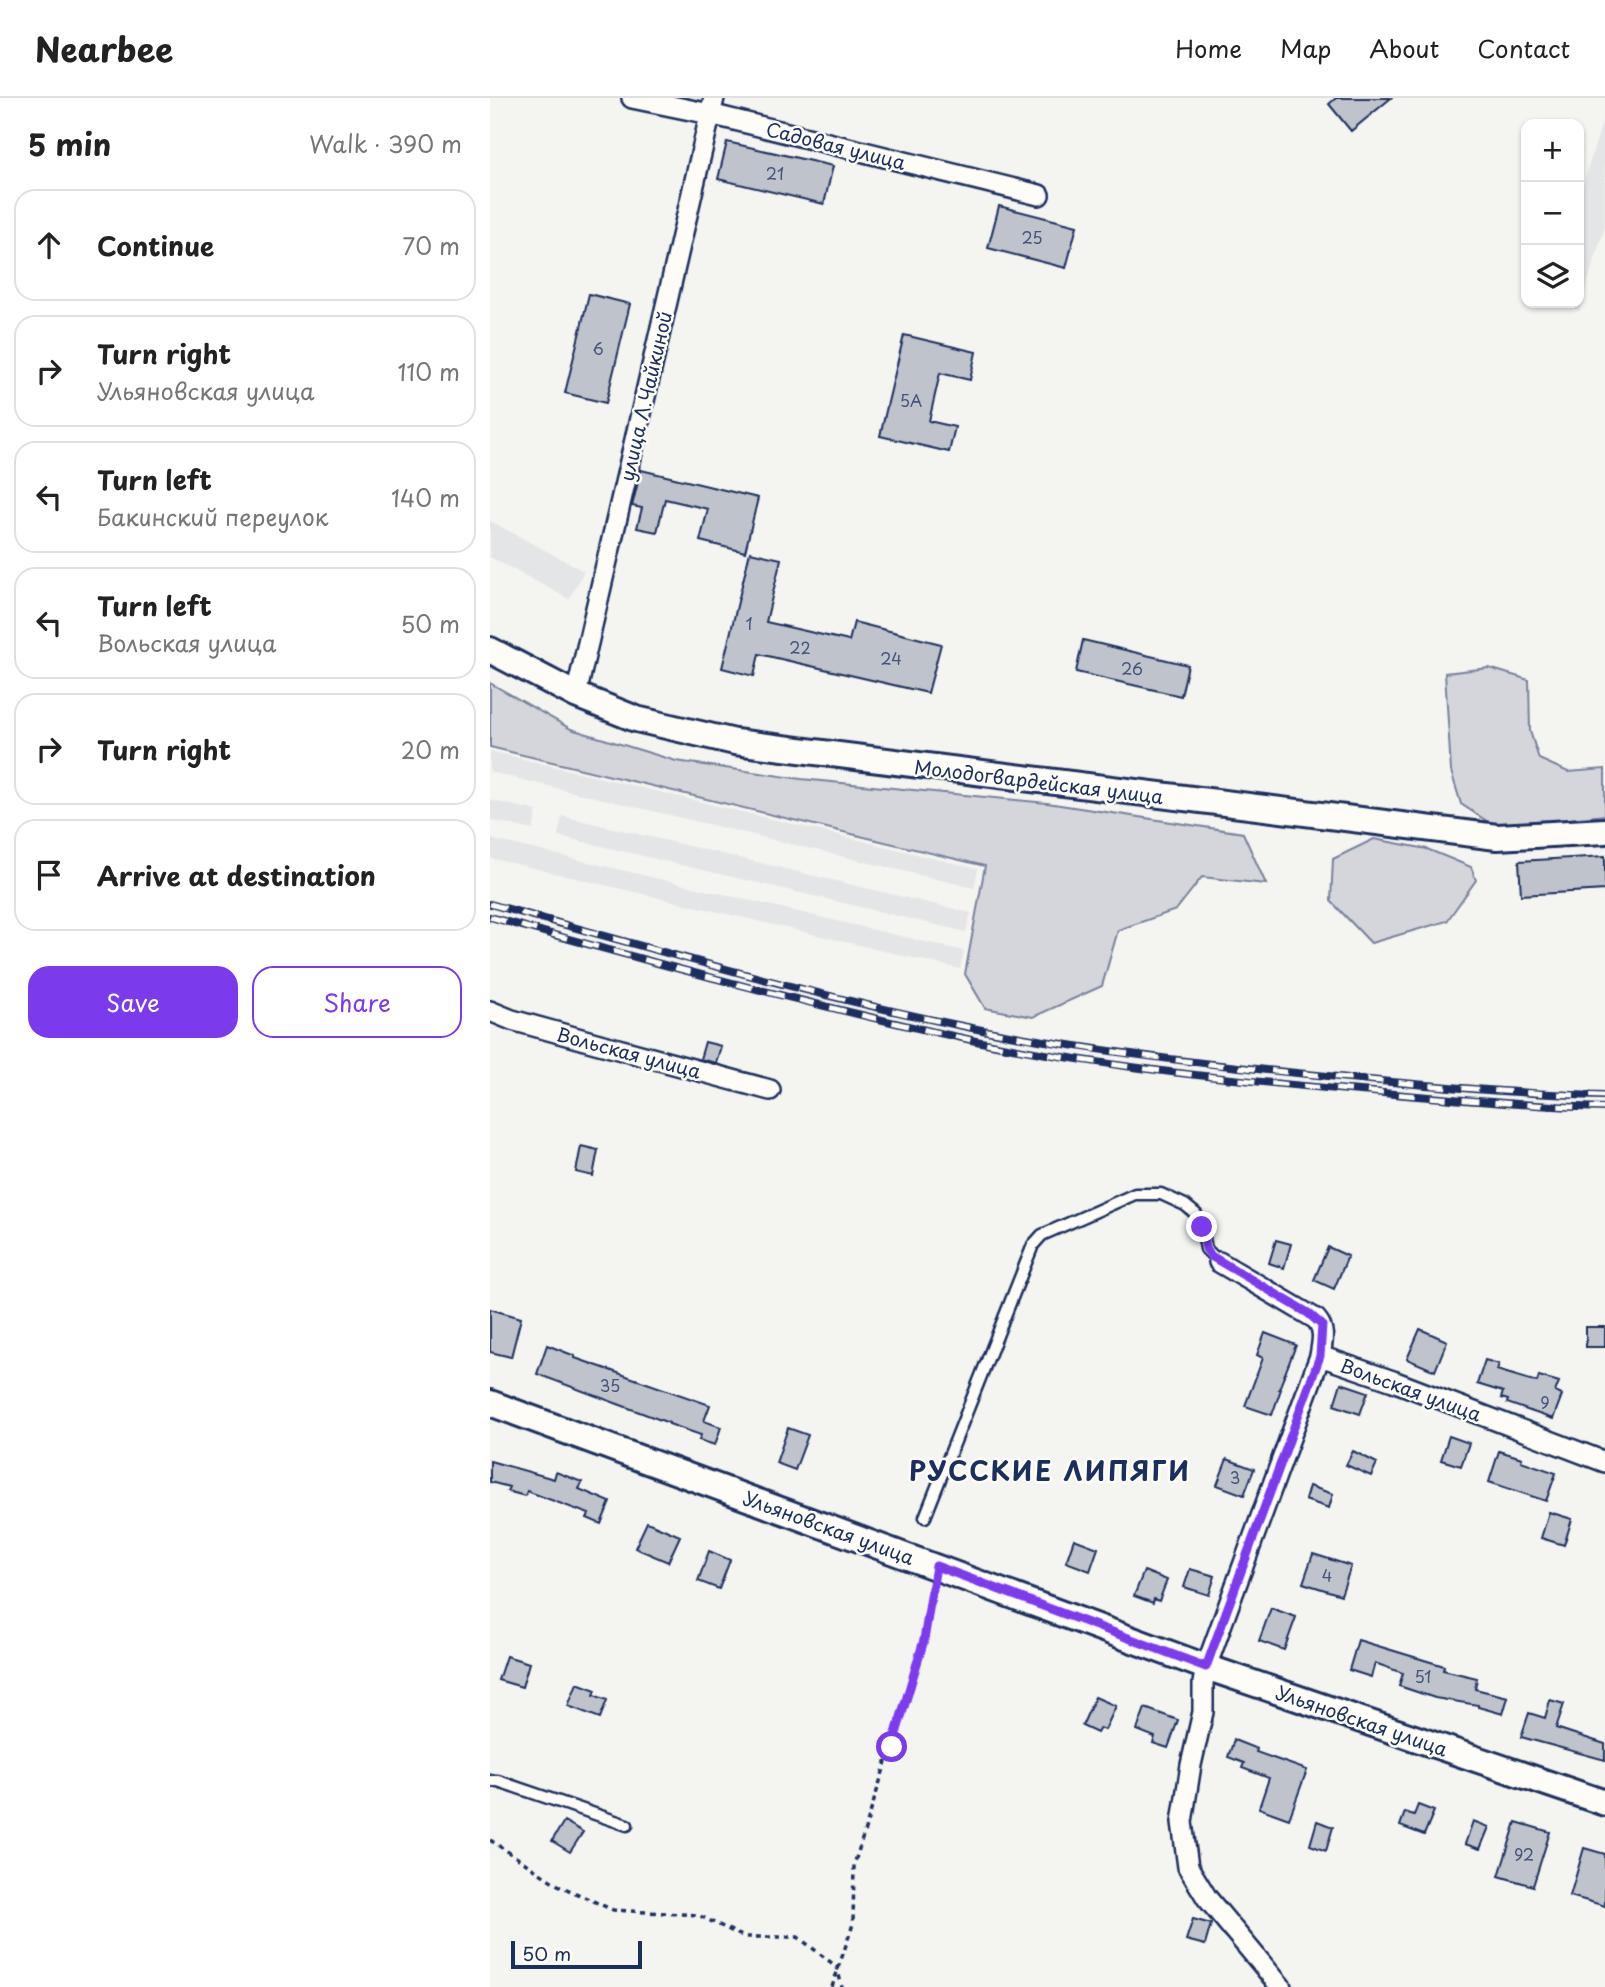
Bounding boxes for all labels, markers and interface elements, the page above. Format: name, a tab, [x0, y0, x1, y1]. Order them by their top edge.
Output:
text: Nearbee	[35, 23, 173, 73]
text: Home	[1175, 30, 1242, 66]
text: Map	[1280, 30, 1331, 66]
text: About	[1369, 30, 1439, 66]
text: Contact	[1477, 30, 1570, 66]
street label: Садовая улица	[763, 114, 909, 176]
map controls	[1521, 119, 1584, 308]
button: +	[1521, 119, 1584, 182]
text: 5 min	[28, 121, 111, 166]
text: Walk · 390 m	[309, 126, 462, 161]
house number: 21	[766, 161, 784, 185]
button: −	[1521, 182, 1584, 245]
house number: 25	[1021, 225, 1043, 249]
icon: ahead	[30, 226, 68, 264]
text: Continue	[97, 226, 214, 265]
text: 70 m	[402, 228, 460, 263]
button: layers	[1521, 245, 1584, 308]
street label: улица Л.Чайкиной	[612, 308, 678, 484]
text: Turn right	[97, 334, 231, 373]
house number: 6	[592, 336, 604, 360]
icon: right	[30, 352, 68, 390]
text: 110 m	[398, 354, 460, 389]
text: Ульяновская улица	[97, 373, 315, 408]
house number: 5А	[900, 388, 922, 412]
text: Turn left	[97, 460, 212, 499]
icon: left	[30, 478, 68, 516]
text: 140 m	[391, 480, 460, 515]
text: Бакинский переулок	[97, 499, 328, 534]
text: Turn left	[97, 586, 212, 625]
icon: left	[30, 604, 68, 642]
text: 50 m	[400, 606, 460, 641]
house number: 1	[745, 611, 753, 635]
text: Вольская улица	[97, 625, 277, 660]
house number: 22	[789, 635, 811, 659]
house number: 24	[880, 646, 902, 670]
house number: 26	[1121, 656, 1143, 680]
icon: right	[30, 730, 68, 768]
text: Turn right	[97, 730, 231, 769]
text: 20 m	[401, 732, 460, 767]
street label: Молодогвардейская улица	[913, 752, 1165, 810]
icon: arrive	[30, 856, 68, 894]
text: Arrive at destination	[97, 856, 376, 895]
button: Save	[28, 966, 238, 1038]
button: Share	[252, 966, 462, 1038]
street label: Вольская улица	[554, 1019, 704, 1085]
route end	[1186, 1211, 1217, 1242]
street label: Вольская улица	[1337, 1350, 1485, 1428]
house number: 35	[600, 1373, 620, 1397]
house number: 9	[1540, 1390, 1550, 1414]
district label: РУССКИЕ ЛИПЯГИ	[909, 1451, 1191, 1490]
house number: 3	[1230, 1465, 1240, 1489]
street label: Ульяновская улица	[740, 1483, 918, 1571]
house number: 4	[1322, 1563, 1332, 1587]
house number: 51	[1414, 1664, 1432, 1688]
street label: Ульяновская улица	[1272, 1678, 1452, 1763]
route start	[876, 1731, 907, 1762]
house number: 92	[1514, 1842, 1534, 1866]
scale bar	[511, 1938, 642, 1970]
text: 50 m	[522, 1939, 571, 1967]

